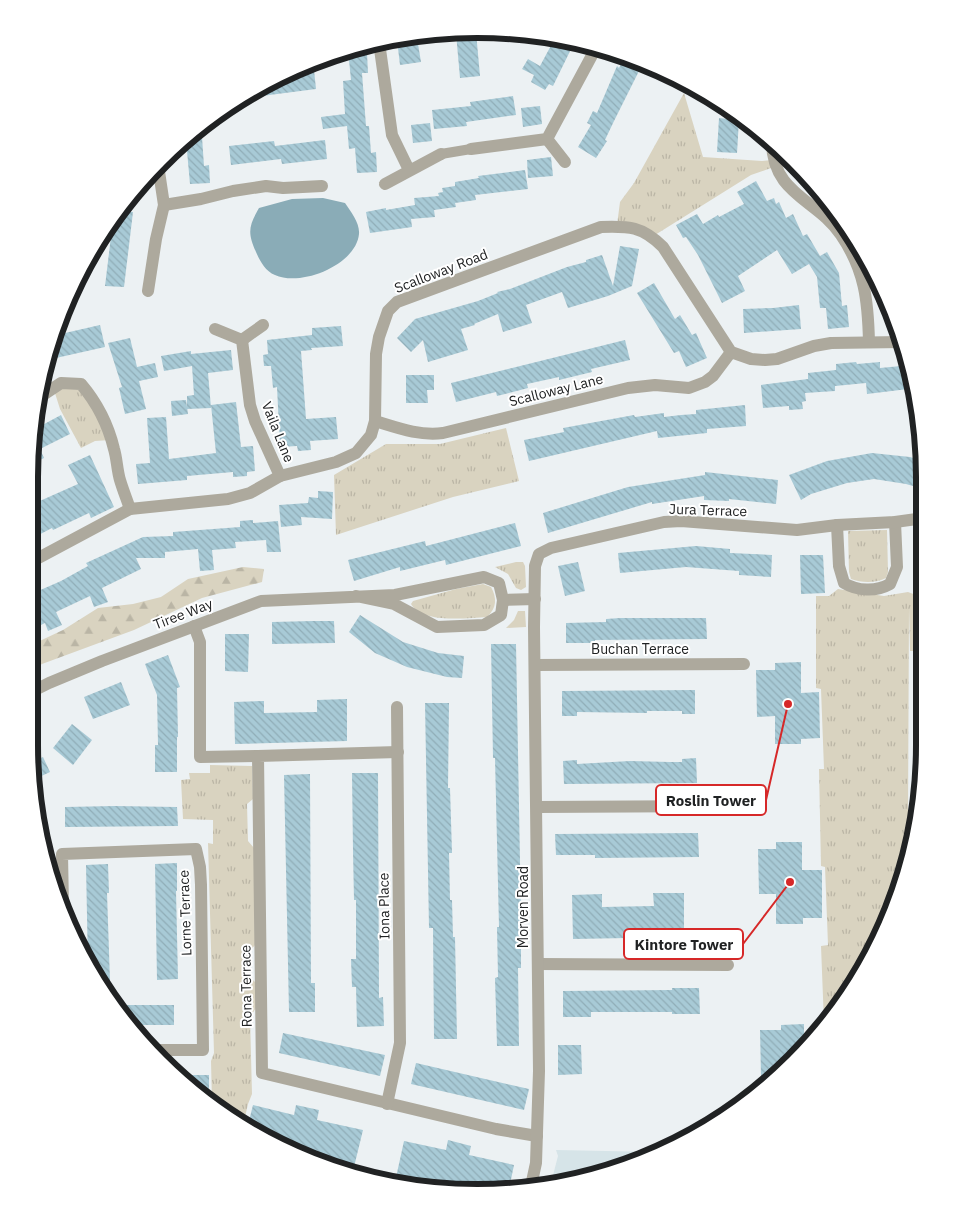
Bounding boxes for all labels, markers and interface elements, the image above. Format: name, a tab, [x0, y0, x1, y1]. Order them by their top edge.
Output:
street label: Scalloway Road	[392, 245, 490, 297]
street label: Scalloway Lane	[507, 370, 605, 410]
street label: Vaila Lane	[258, 399, 298, 465]
street label: Jura Terrace	[669, 500, 748, 520]
street label: Tiree Way	[151, 594, 215, 634]
street label: Buchan Terrace	[591, 640, 689, 658]
callout: Roslin Tower	[656, 785, 766, 815]
text: Roslin Tower	[666, 791, 756, 810]
street label: Morven Road	[514, 866, 532, 948]
street label: Lorne Terrace	[174, 869, 195, 956]
street label: Iona Place	[374, 872, 394, 939]
callout: Kintore Tower	[624, 929, 743, 959]
text: Kintore Tower	[635, 935, 733, 954]
street label: Rona Terrace	[236, 944, 256, 1027]

